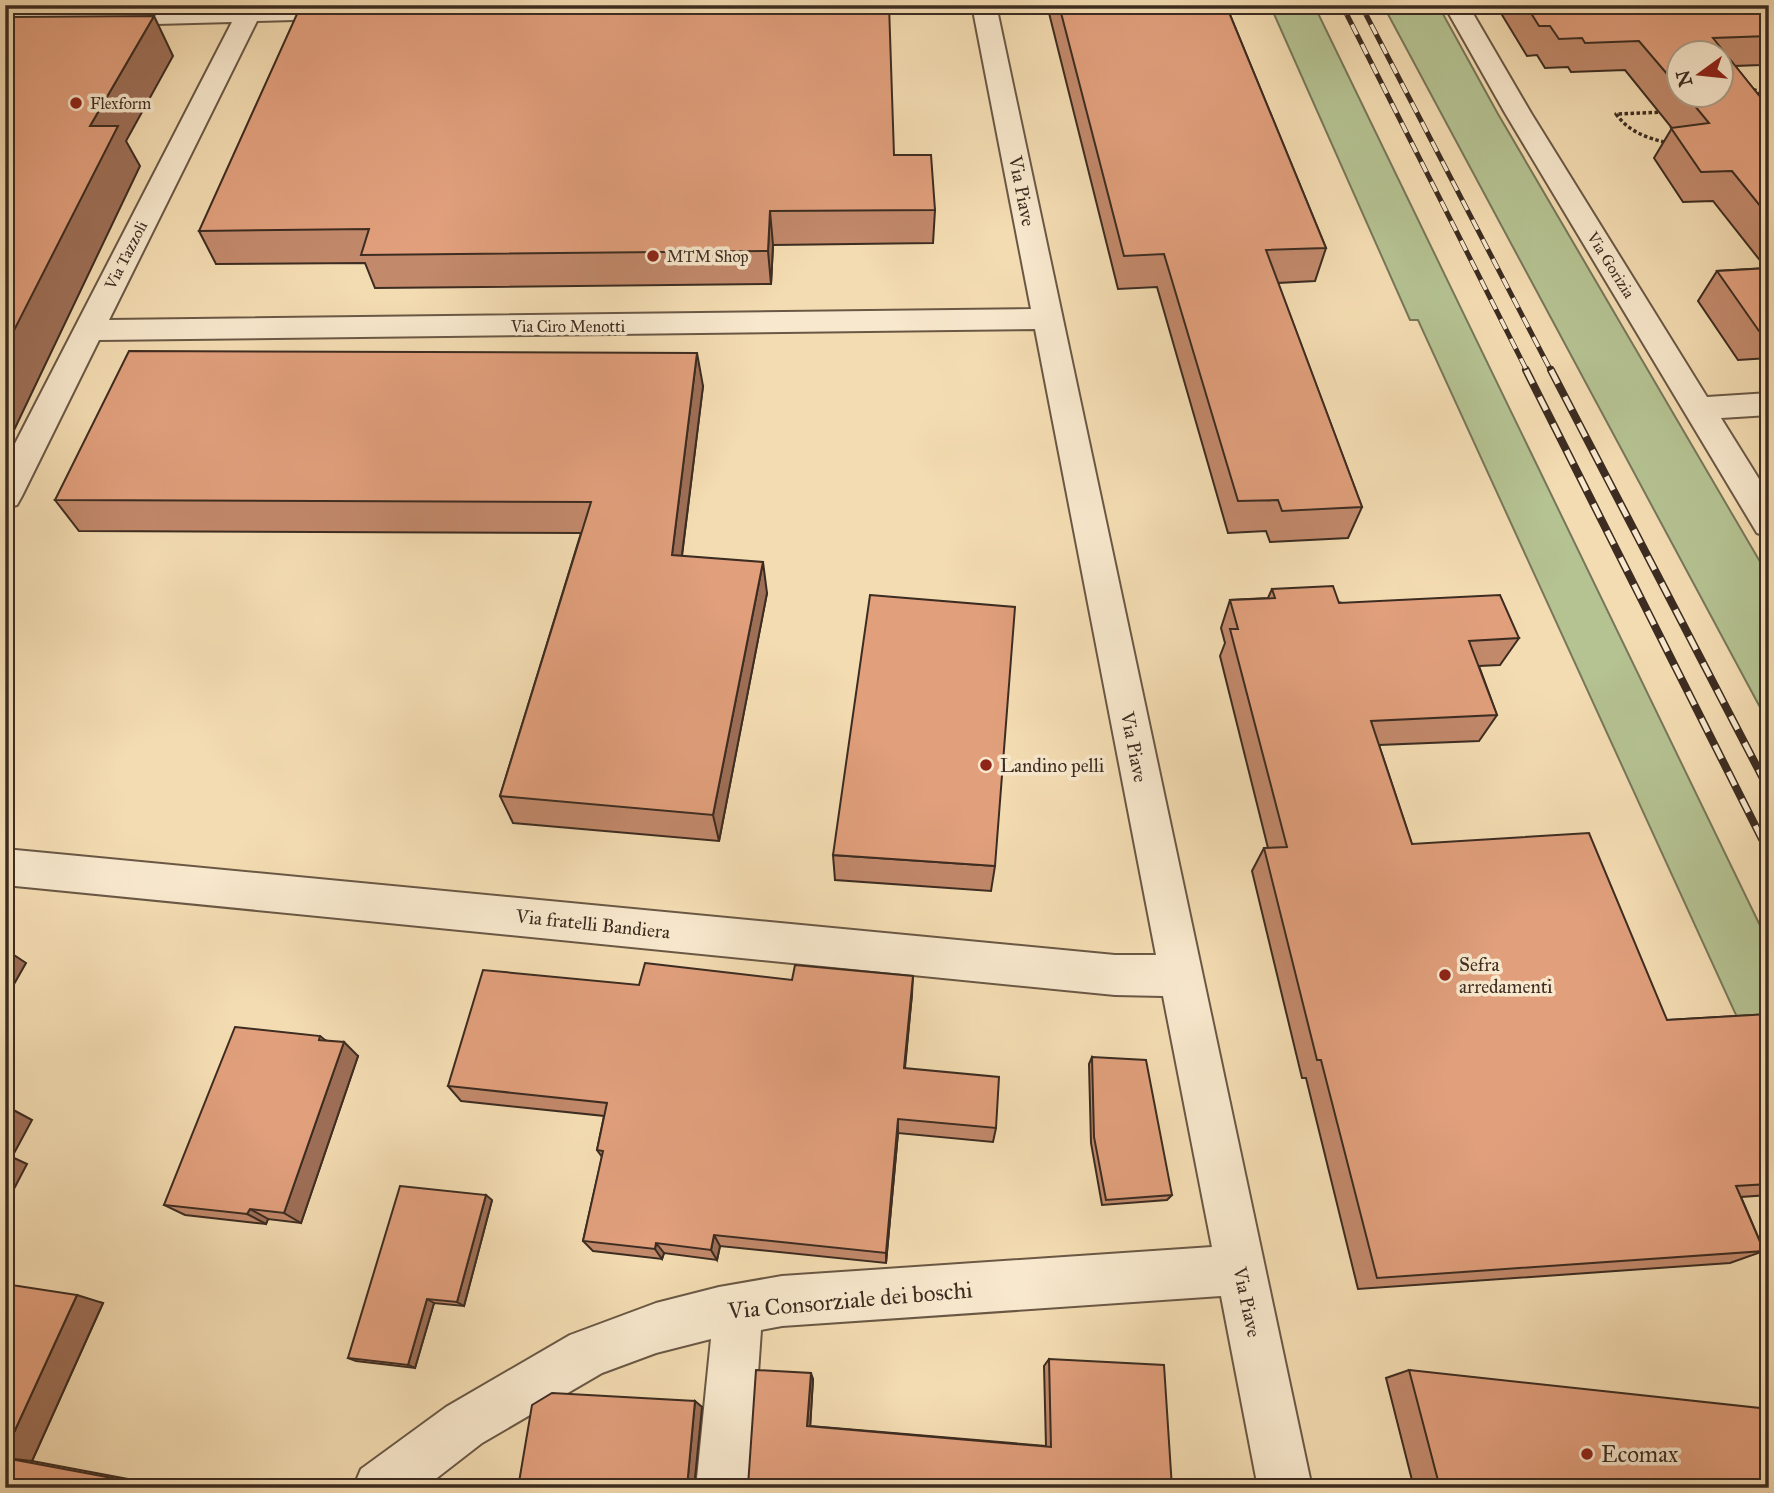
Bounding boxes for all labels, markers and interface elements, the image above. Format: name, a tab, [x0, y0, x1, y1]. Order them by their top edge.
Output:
north arrow	[1666, 38, 1736, 108]
text: N	[1671, 68, 1697, 89]
place label: Flexform	[90, 94, 152, 113]
marker: Flexform	[68, 95, 84, 111]
street label: Via Piave	[1004, 153, 1040, 228]
street label: Via Tazzoli	[100, 217, 152, 293]
street label: Via Gorizia	[1583, 228, 1639, 302]
place label: MTM Shop	[667, 247, 749, 266]
marker: MTM Shop	[645, 248, 661, 264]
street label: Via Ciro Menotti	[510, 317, 626, 336]
street label: Via Piave	[1116, 709, 1152, 784]
place label: Landino pelli	[1000, 754, 1104, 777]
marker: Landino pelli	[978, 757, 994, 773]
street label: Via fratelli Bandiera	[514, 904, 672, 944]
place label: Sefra arredamenti	[1459, 953, 1553, 998]
marker: Sefra arredamenti	[1437, 967, 1453, 983]
street label: Via Piave	[1228, 1264, 1266, 1339]
street label: Via Consorziale dei boschi	[726, 1275, 973, 1325]
place label: Ecomax	[1601, 1440, 1678, 1468]
marker: Ecomax	[1579, 1446, 1595, 1462]

